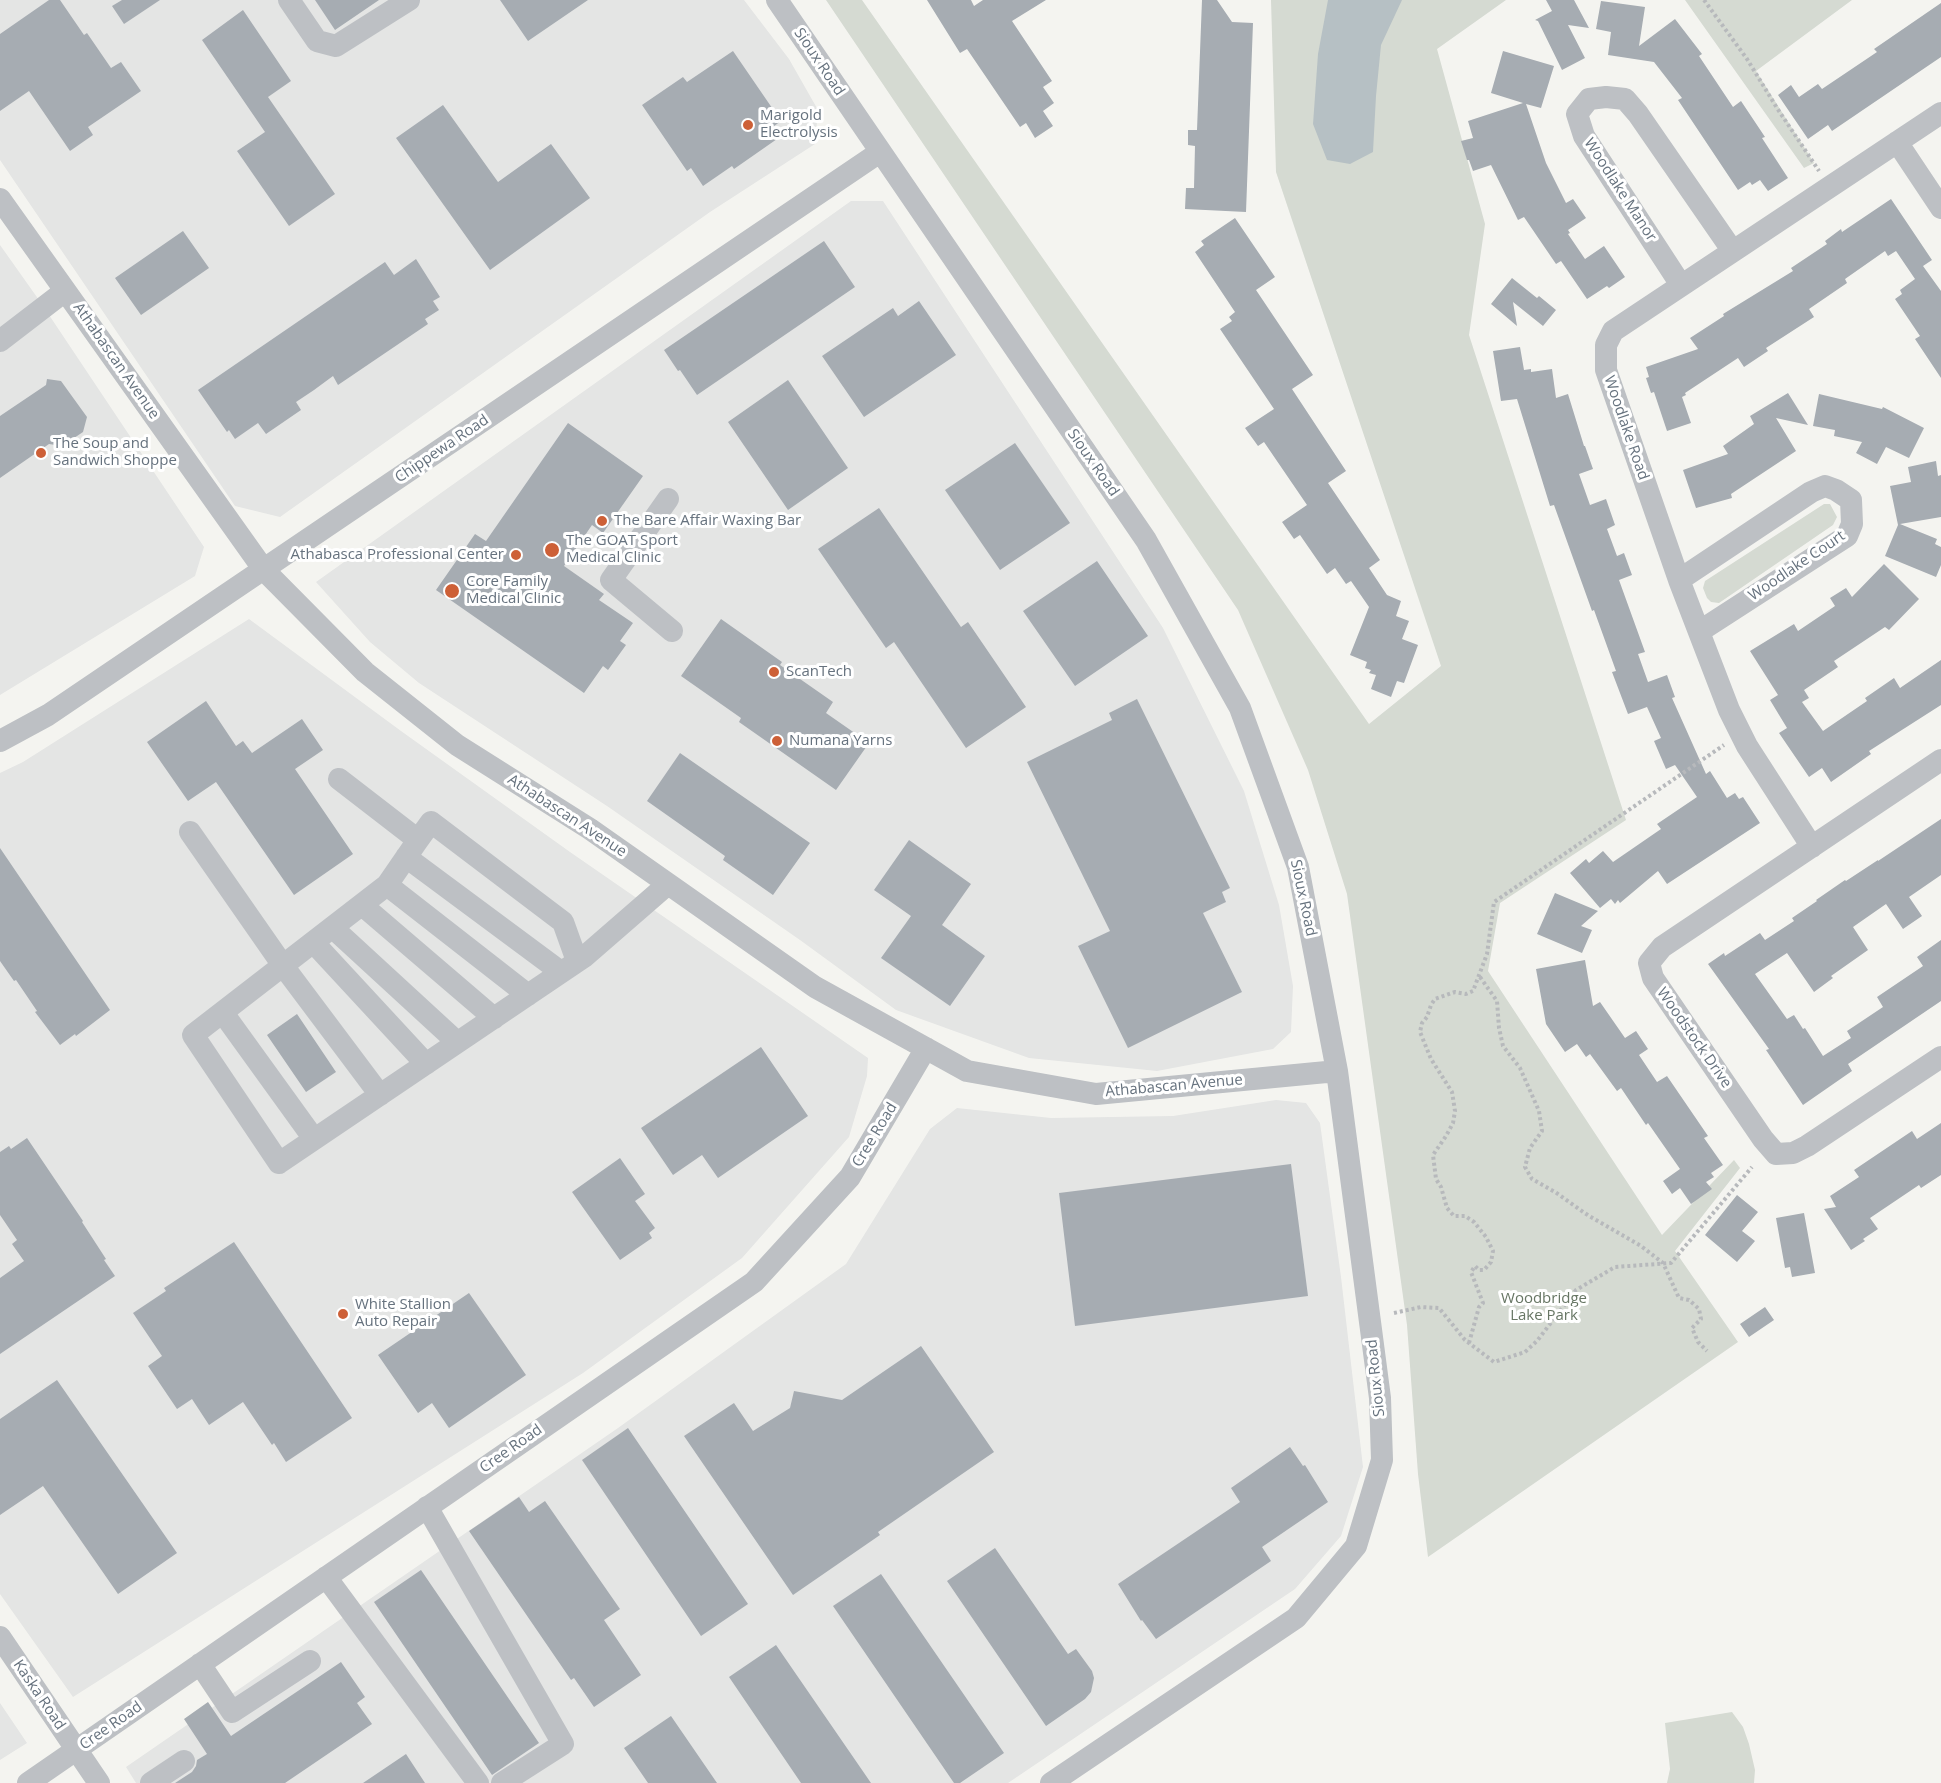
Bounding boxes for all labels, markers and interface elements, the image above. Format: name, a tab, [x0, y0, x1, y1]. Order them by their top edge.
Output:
street label: Sioux Road	[790, 25, 848, 99]
place label: Marigold Electrolysis	[760, 107, 838, 142]
marker: Marigold Electrolysis	[741, 118, 755, 132]
street label: Woodlake Manor	[1580, 135, 1660, 245]
street label: Athabascan Avenue	[69, 299, 163, 423]
street label: Woodlake Road	[1600, 373, 1652, 483]
street label: Chippewa Road	[392, 411, 492, 487]
street label: Sioux Road	[1063, 426, 1123, 500]
place label: The Soup and Sandwich Shoppe	[53, 435, 177, 470]
marker: The Soup and Sandwich Shoppe	[34, 446, 48, 460]
place label: The Bare Affair Waxing Bar	[614, 512, 801, 530]
marker: The Bare Affair Waxing Bar	[595, 514, 609, 528]
street label: Woodlake Court	[1745, 527, 1849, 605]
place label: The GOAT Sport Medical Clinic	[566, 532, 678, 567]
marker: The GOAT Sport Medical Clinic	[543, 541, 561, 559]
place label: Athabasca Professional Center	[291, 546, 504, 564]
marker: Athabasca Professional Center	[509, 548, 523, 562]
place label: Core Family Medical Clinic	[466, 573, 561, 608]
marker: Core Family Medical Clinic	[443, 582, 461, 600]
place label: ScanTech	[786, 663, 852, 681]
marker: ScanTech	[767, 665, 781, 679]
place label: Numana Yarns	[789, 732, 892, 750]
marker: Numana Yarns	[770, 734, 784, 748]
street label: Athabascan Avenue	[504, 771, 630, 861]
street label: Sioux Road	[1286, 858, 1320, 938]
street label: Woodstock Drive	[1653, 984, 1735, 1092]
street label: Athabascan Avenue	[1105, 1071, 1243, 1101]
street label: Cree Road	[849, 1099, 901, 1171]
park label: Woodbridge Lake Park	[1501, 1290, 1587, 1325]
place label: White Stallion Auto Repair	[355, 1296, 451, 1331]
marker: White Stallion Auto Repair	[336, 1307, 350, 1321]
street label: Sioux Road	[1363, 1338, 1389, 1418]
street label: Cree Road	[476, 1421, 546, 1477]
street label: Kaska Road	[9, 1657, 69, 1733]
street label: Cree Road	[76, 1698, 146, 1754]

